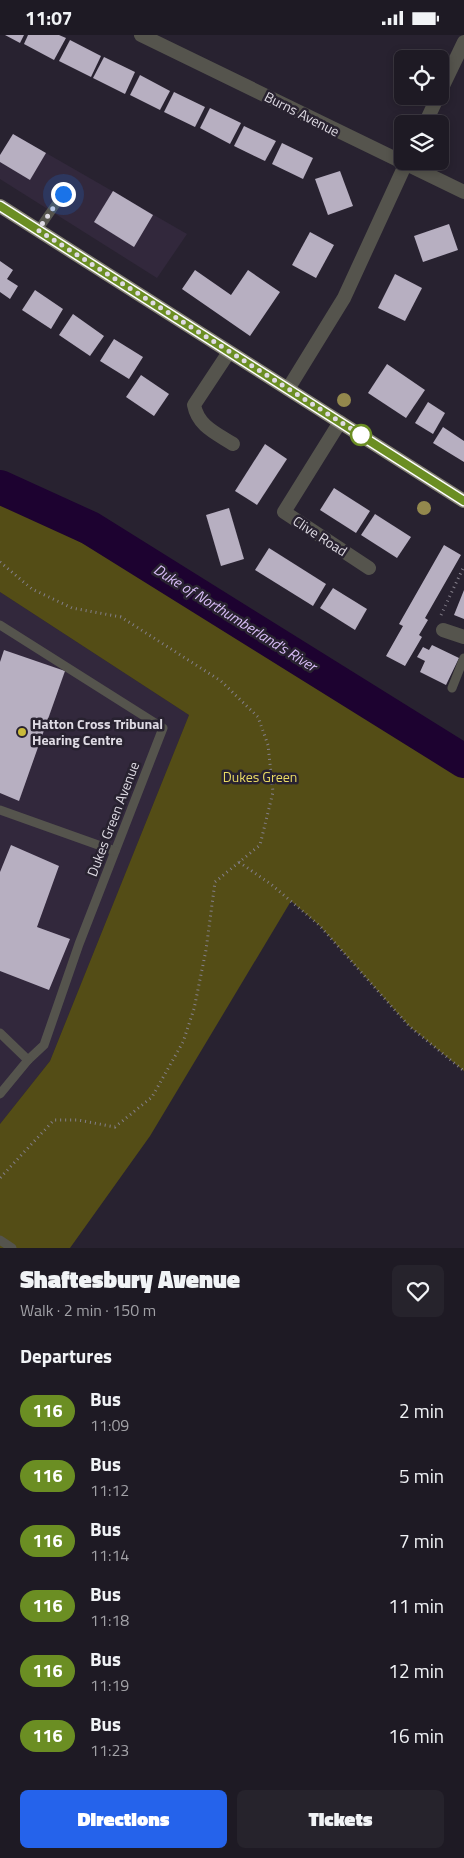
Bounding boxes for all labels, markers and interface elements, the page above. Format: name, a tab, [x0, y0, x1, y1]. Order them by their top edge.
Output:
text: 11:07	[25, 3, 72, 32]
map controls	[394, 50, 449, 170]
button: locate	[394, 50, 449, 105]
street label: Burns Avenue	[261, 86, 343, 141]
button: layers	[394, 115, 449, 170]
your location	[51, 182, 76, 207]
unlabelled marker	[350, 424, 372, 446]
street label: Clive Road	[289, 510, 352, 561]
water label: Duke of Northumberland's River	[149, 558, 323, 678]
place label: Hatton Cross Tribunal Hearing Centre	[32, 713, 163, 750]
marker: Hatton Cross Tribunal Hearing Centre	[16, 726, 28, 738]
street label: Dukes Green Avenue	[81, 758, 144, 879]
park label: Dukes Green	[223, 766, 297, 787]
text: Shaftesbury Avenue	[20, 1261, 240, 1297]
button: heart	[392, 1265, 444, 1317]
text: Walk · 2 min · 150 m	[20, 1298, 156, 1322]
text: Departures	[20, 1341, 112, 1370]
text: Bus	[90, 1384, 121, 1413]
text: 2 min	[399, 1396, 444, 1425]
text: 116	[32, 1397, 63, 1424]
text: 11:09	[90, 1413, 129, 1437]
text: Bus	[90, 1449, 121, 1478]
text: 5 min	[399, 1461, 444, 1490]
text: 116	[32, 1462, 63, 1489]
text: 11:12	[90, 1478, 129, 1502]
text: Bus	[90, 1514, 121, 1543]
text: 7 min	[399, 1526, 444, 1555]
text: 116	[32, 1527, 63, 1554]
text: 11:14	[90, 1543, 129, 1567]
text: Bus	[90, 1579, 121, 1608]
text: 11 min	[388, 1591, 444, 1620]
text: 116	[32, 1592, 63, 1619]
text: 11:18	[90, 1608, 129, 1632]
text: Bus	[90, 1644, 121, 1673]
text: 12 min	[388, 1656, 444, 1685]
text: 116	[32, 1657, 63, 1684]
text: 11:19	[90, 1673, 129, 1697]
text: Bus	[90, 1709, 121, 1738]
text: 16 min	[388, 1721, 444, 1750]
text: 116	[32, 1722, 63, 1749]
text: 11:23	[90, 1738, 129, 1762]
button: Directions	[20, 1790, 227, 1848]
button: Tickets	[237, 1790, 444, 1848]

